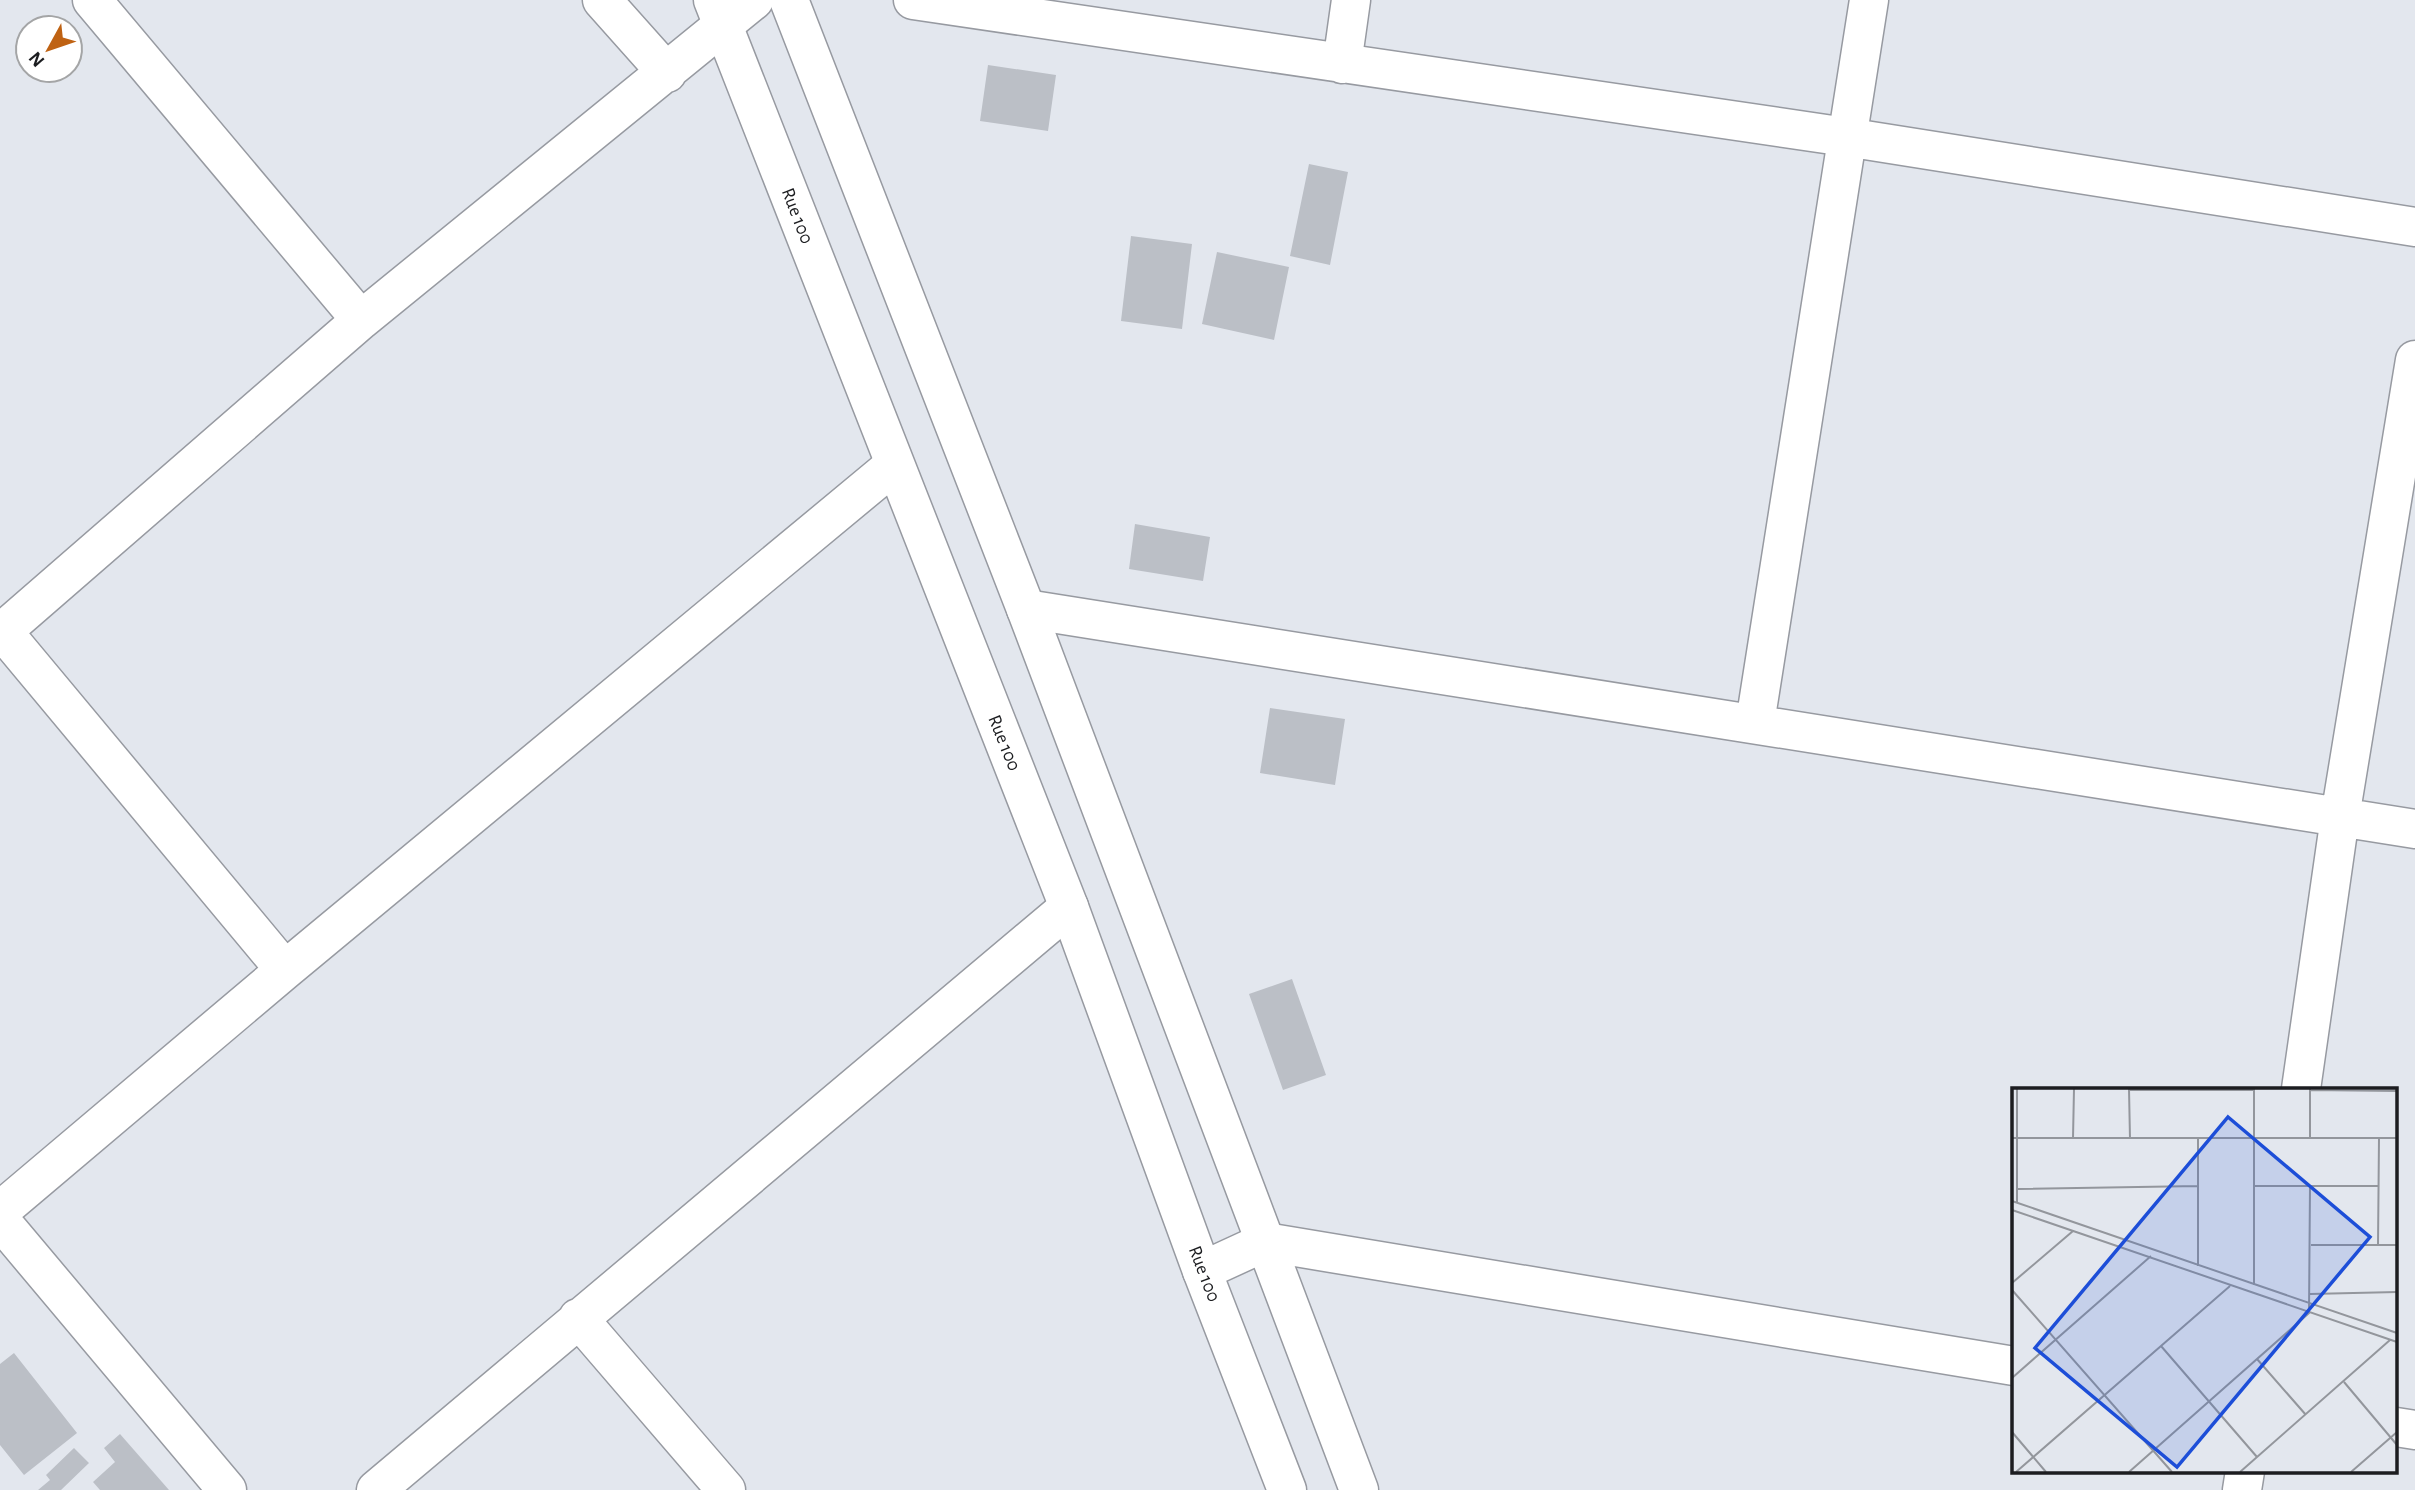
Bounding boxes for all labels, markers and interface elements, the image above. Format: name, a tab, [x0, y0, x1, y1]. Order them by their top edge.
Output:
north arrow	[14, 14, 84, 84]
text: N	[26, 48, 49, 70]
street label: Rue 100	[778, 185, 816, 247]
street label: Rue 100	[984, 712, 1024, 774]
inset map	[2012, 1088, 2398, 1472]
street label: Rue 100	[1185, 1243, 1223, 1305]

